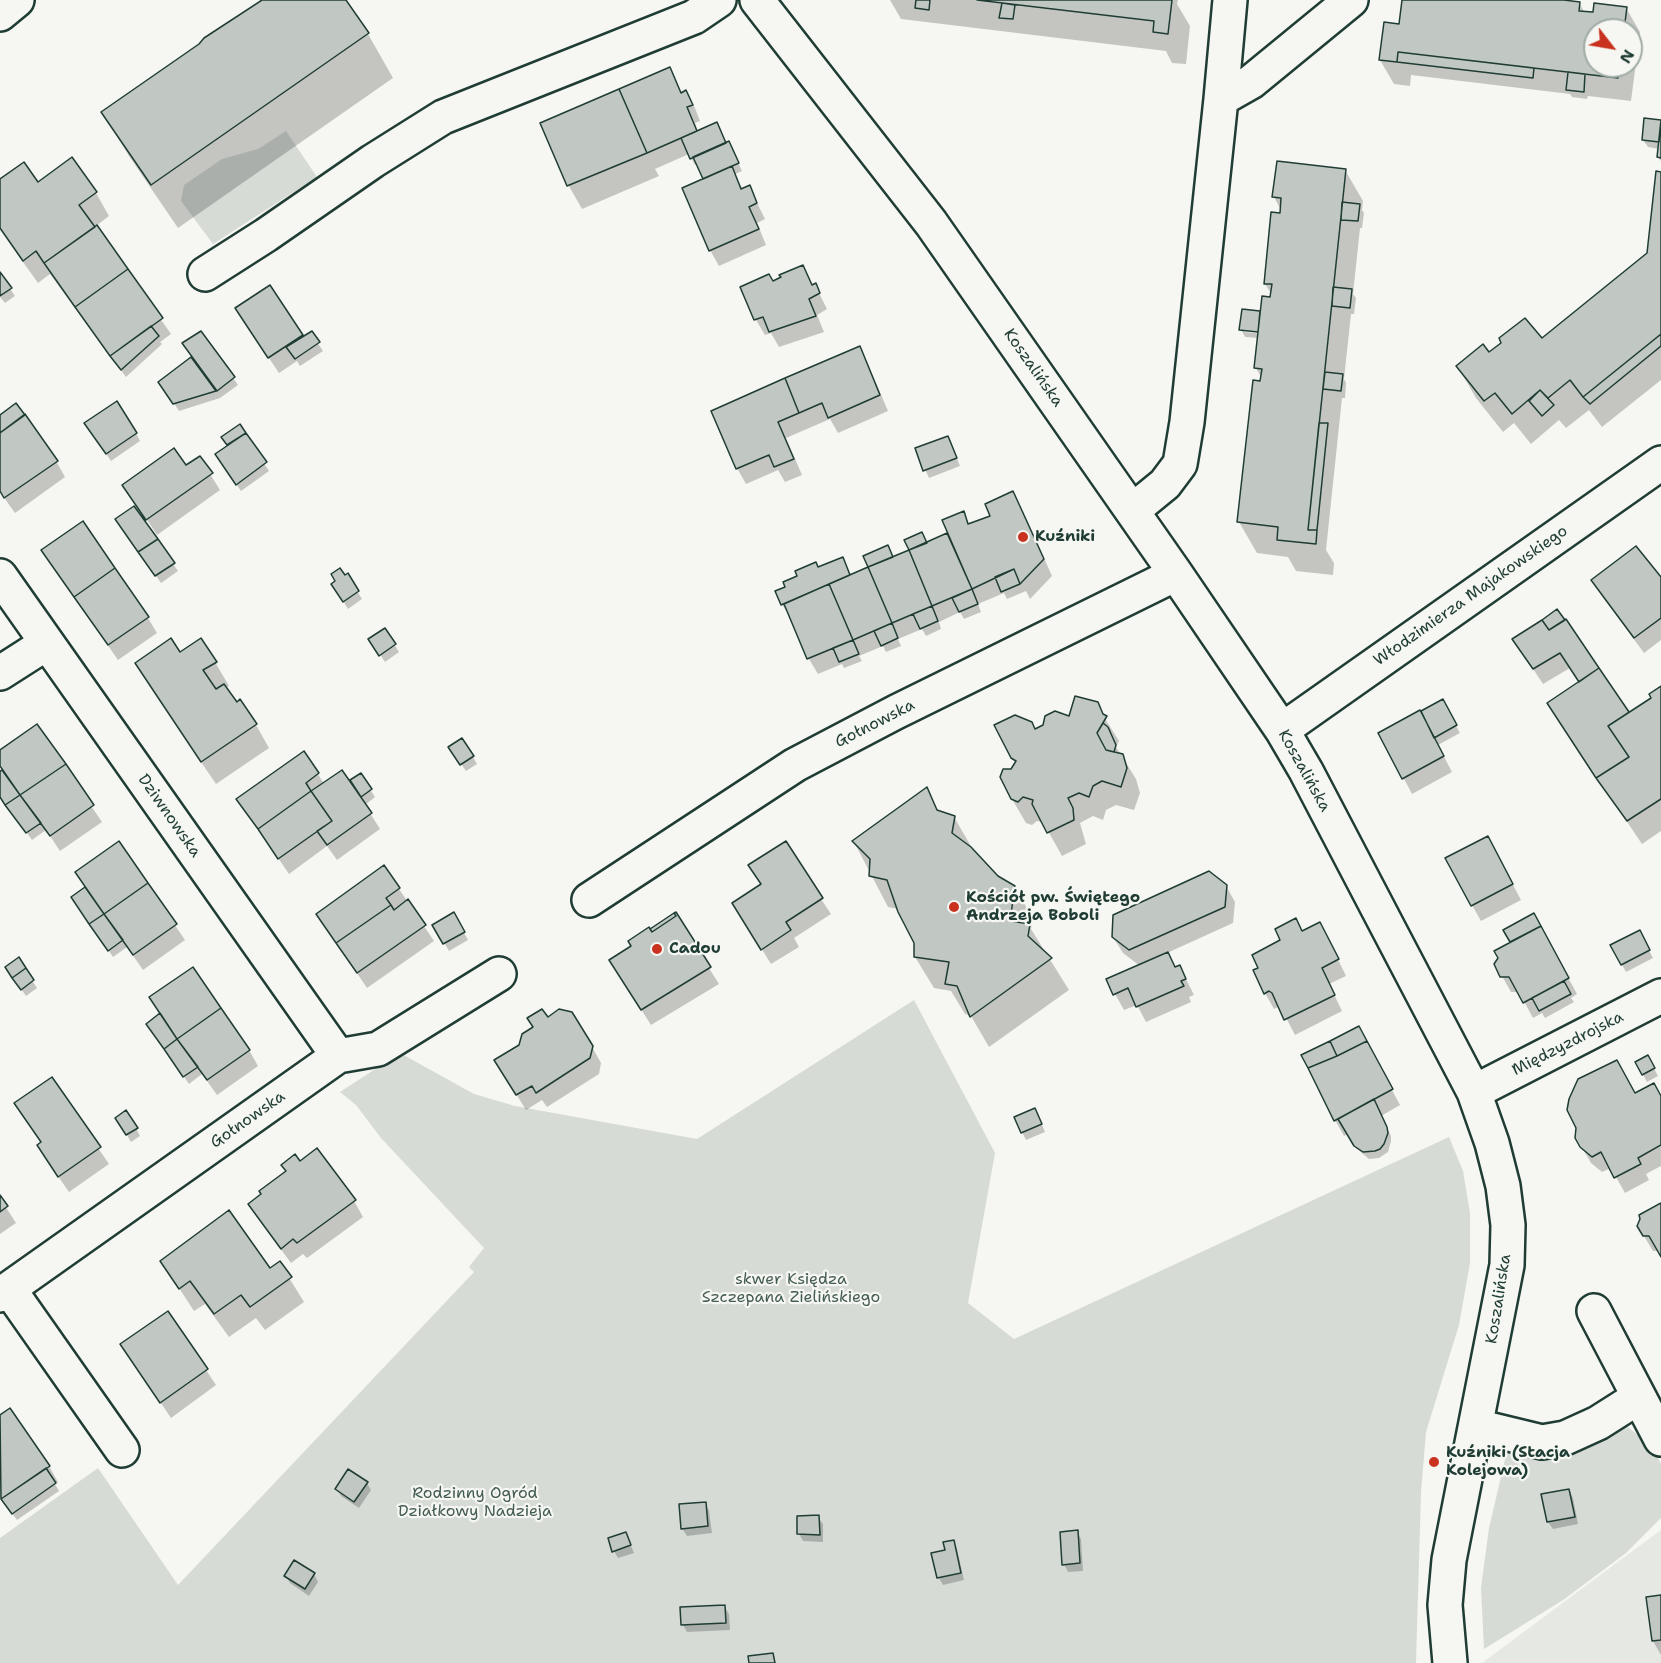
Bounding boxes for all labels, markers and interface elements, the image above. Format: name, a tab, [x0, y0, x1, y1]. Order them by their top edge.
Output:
north arrow	[1583, 18, 1643, 78]
text: N	[1615, 46, 1639, 67]
street label: Koszalińska	[999, 325, 1067, 411]
street label: Włodzimierza Majakowskiego	[1370, 522, 1572, 670]
place label: Kuźniki	[1035, 527, 1095, 547]
marker: Kuźniki	[1016, 530, 1030, 544]
street label: Gołnowska	[832, 696, 918, 752]
street label: Koszalińska	[1274, 727, 1334, 815]
street label: Dziwnowska	[133, 771, 205, 861]
place label: Kościół pw. Świętego Andrzeja Boboli	[966, 888, 1140, 926]
marker: Kościół pw. Świętego Andrzeja Boboli	[947, 900, 961, 914]
place label: Cadou	[669, 939, 721, 959]
marker: Cadou	[650, 942, 664, 956]
street label: Międzyzdrojska	[1509, 1008, 1627, 1080]
street label: Gołnowska	[207, 1087, 289, 1153]
street label: Koszalińska	[1482, 1253, 1516, 1345]
park label: skwer Księdza Szczepana Zielińskiego	[702, 1270, 880, 1308]
place label: Kuźniki (Stacja Kolejowa)	[1446, 1443, 1570, 1481]
marker: Kuźniki (Stacja Kolejowa)	[1427, 1455, 1441, 1469]
park label: Rodzinny Ogród Działkowy Nadzieja	[398, 1484, 552, 1522]

